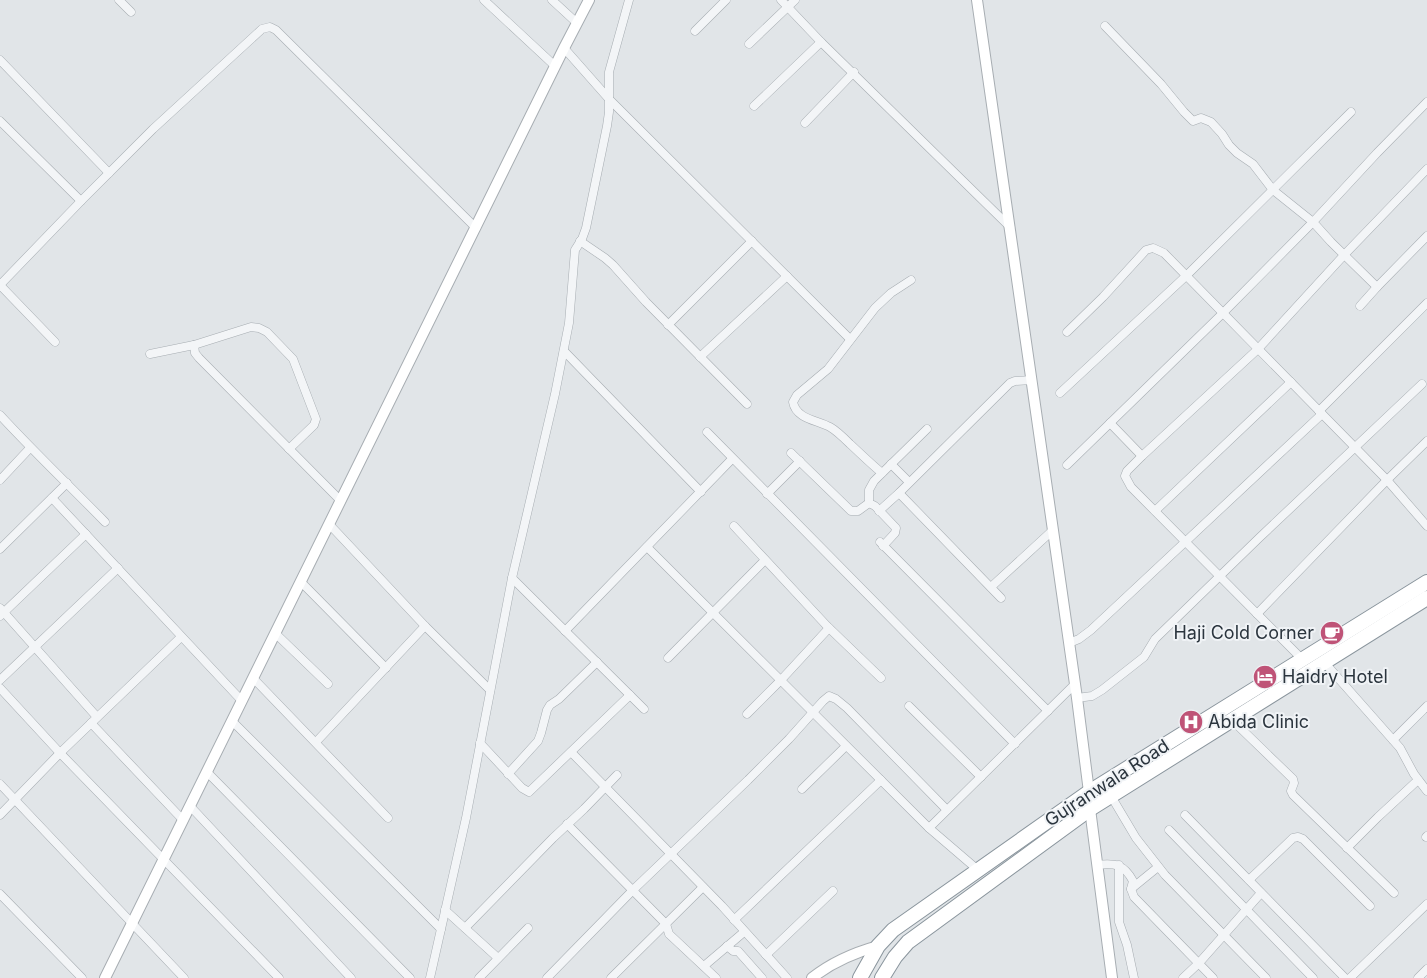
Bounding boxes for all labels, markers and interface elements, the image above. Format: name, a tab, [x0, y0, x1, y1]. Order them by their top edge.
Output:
cafe icon: Haji Cold Corner	[1319, 620, 1345, 646]
place label: Haji Cold Corner	[1173, 622, 1314, 643]
hotel icon: Haidry Hotel	[1252, 664, 1278, 690]
place label: Haidry Hotel	[1282, 666, 1388, 687]
hospital icon: Abida Clinic	[1178, 709, 1204, 735]
place label: Abida Clinic	[1208, 711, 1309, 732]
street label: Gujranwala Road	[1041, 735, 1173, 831]

